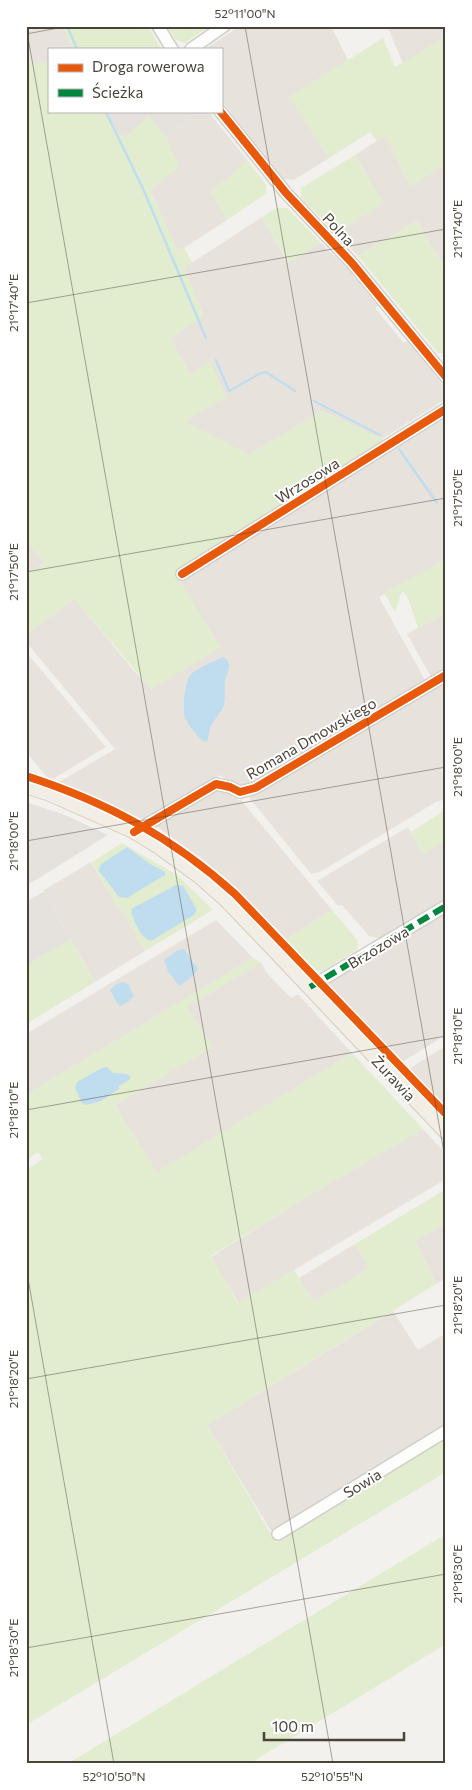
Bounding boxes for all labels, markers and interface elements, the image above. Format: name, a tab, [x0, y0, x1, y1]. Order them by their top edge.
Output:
text: 52°11'00"N	[214, 6, 276, 20]
legend	[48, 48, 222, 112]
text: Droga rowerowa	[92, 57, 205, 75]
text: Ścieżka	[92, 82, 143, 101]
text: 21°17'40"E	[450, 200, 464, 258]
street label: Polna	[319, 209, 359, 249]
text: 21°17'40"E	[6, 274, 20, 332]
street label: Wrzosowa	[272, 453, 342, 507]
text: 21°17'50"E	[450, 469, 464, 527]
text: 21°17'50"E	[6, 543, 20, 601]
street label: Romana Dmowskiego	[243, 693, 379, 783]
text: 21°18'00"E	[450, 737, 464, 797]
text: 21°18'00"E	[6, 811, 20, 871]
street label: Brzozowa	[344, 922, 412, 972]
text: 21°18'10"E	[450, 1008, 464, 1064]
street label: Żurawia	[368, 1051, 420, 1105]
text: 21°18'10"E	[6, 1082, 20, 1138]
text: 21°18'20"E	[450, 1276, 464, 1334]
text: 21°18'20"E	[6, 1350, 20, 1408]
street label: Sowia	[340, 1465, 384, 1501]
text: 21°18'30"E	[450, 1545, 464, 1603]
text: 21°18'30"E	[6, 1619, 20, 1677]
scale bar	[264, 1710, 404, 1742]
text: 100 m	[272, 1717, 314, 1735]
text: 52°10'50"N	[83, 1769, 145, 1783]
text: 52°10'55"N	[301, 1769, 363, 1783]

